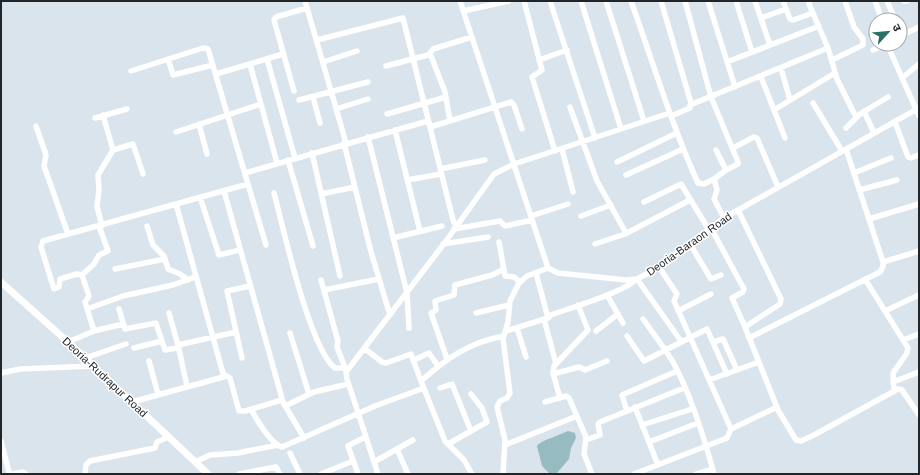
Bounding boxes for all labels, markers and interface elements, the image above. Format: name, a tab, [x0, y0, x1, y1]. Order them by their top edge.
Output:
north arrow	[868, 12, 908, 52]
text: उ	[890, 22, 904, 34]
street label: Deoria-Baraon Road	[644, 210, 734, 278]
street label: Deoria-Rudrapur Road	[60, 335, 150, 419]

